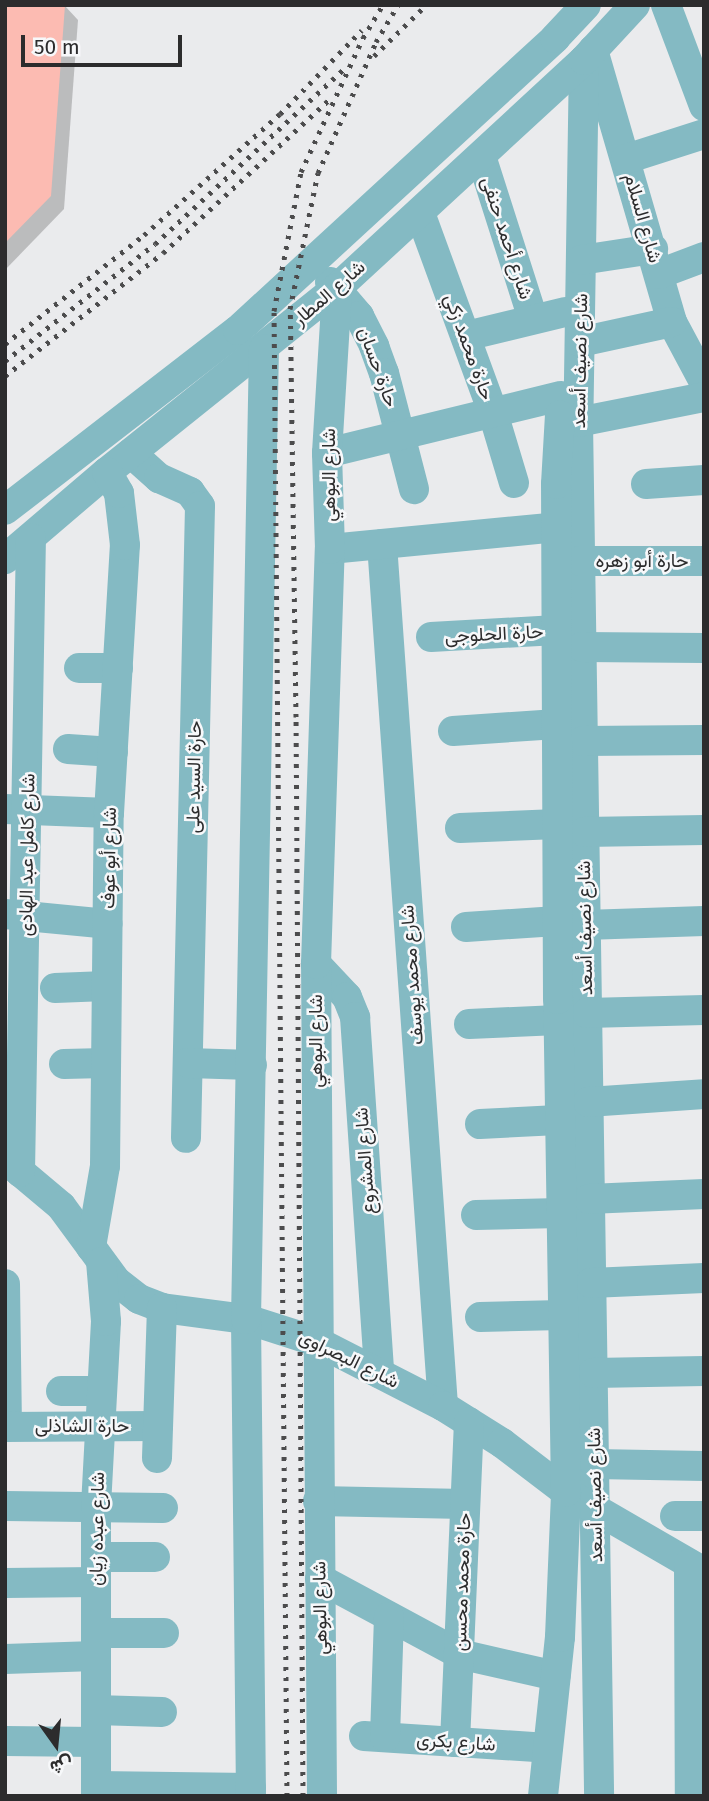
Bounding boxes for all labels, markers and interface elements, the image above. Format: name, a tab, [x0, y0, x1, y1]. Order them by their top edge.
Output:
scale bar	[24, 21, 186, 65]
text: 50 m	[34, 34, 80, 60]
street label: شارع السلام	[619, 171, 667, 265]
street label: شارع أحمد حنفى	[476, 174, 538, 302]
street label: شارع المطار	[288, 255, 370, 331]
street label: حارة محمد زكي	[439, 291, 499, 403]
street label: شارع نصيف أسعد	[567, 293, 593, 429]
street label: حارة حسان	[353, 324, 403, 410]
street label: شارع البوهي	[318, 428, 340, 522]
street label: حارة أبو زهره	[595, 550, 689, 572]
street label: حارة الحلوجى	[444, 620, 544, 648]
street label: حارة السيد على	[182, 720, 206, 834]
street label: شارع كامل عبد الهادى	[14, 773, 40, 937]
street label: شارع أبو عوف	[97, 807, 121, 909]
street label: شارع نصيف أسعد	[572, 860, 598, 996]
street label: شارع محمد يوسف	[396, 904, 428, 1046]
street label: شارع البوهي	[305, 994, 327, 1088]
street label: شارع المشروع	[350, 1107, 380, 1215]
street label: شارع البصراوى	[295, 1325, 403, 1393]
street label: حارة الشاذلى	[35, 1415, 129, 1437]
street label: شارع نصيف أسعد	[582, 1427, 608, 1563]
street label: شارع عبده زيان	[85, 1472, 109, 1586]
street label: حارة محمد محسن	[448, 1512, 476, 1652]
street label: شارع البوهي	[308, 1561, 332, 1655]
north arrow	[21, 1710, 91, 1780]
street label: شارع بكرى	[416, 1728, 496, 1756]
text: ش	[48, 1752, 76, 1780]

